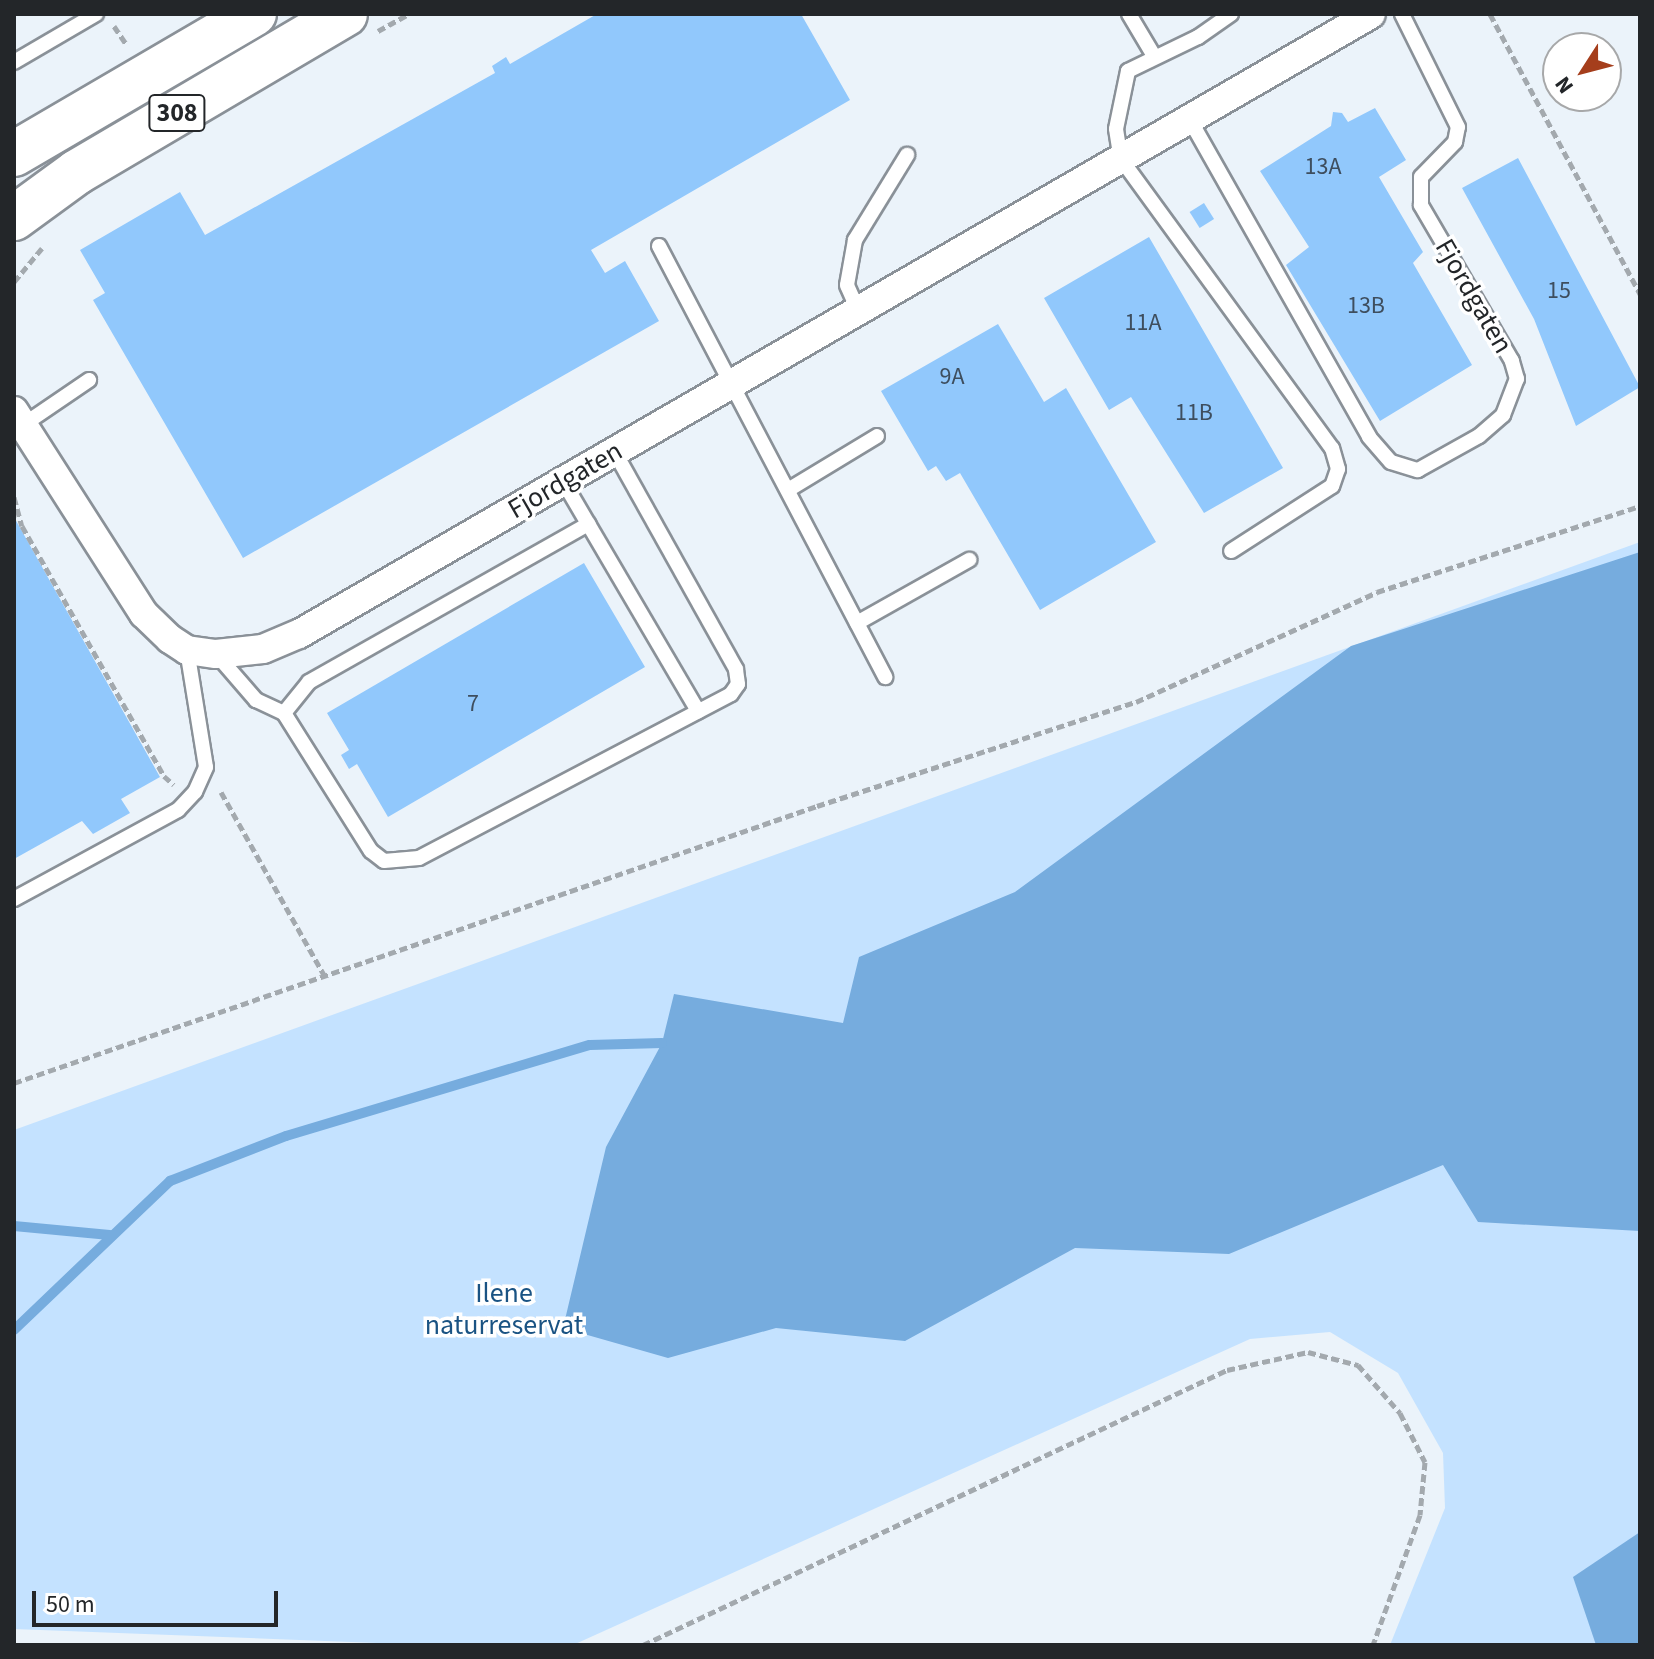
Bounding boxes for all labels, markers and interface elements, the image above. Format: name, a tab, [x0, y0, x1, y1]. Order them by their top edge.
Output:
north arrow	[1542, 32, 1622, 112]
text: N	[1547, 70, 1581, 100]
road number: 308	[147, 91, 207, 135]
house number: 13A	[1305, 153, 1341, 181]
street label: Fjordgaten	[1428, 233, 1520, 359]
house number: 15	[1547, 277, 1571, 305]
house number: 13B	[1347, 292, 1385, 320]
house number: 11A	[1125, 309, 1161, 337]
house number: 9A	[940, 363, 964, 391]
house number: 11B	[1175, 399, 1213, 427]
street label: Fjordgaten	[502, 434, 628, 526]
house number: 7	[467, 690, 479, 718]
park label: Ilene naturreservat	[425, 1276, 583, 1342]
scale bar	[36, 1575, 282, 1625]
text: 50 m	[46, 1587, 95, 1622]

